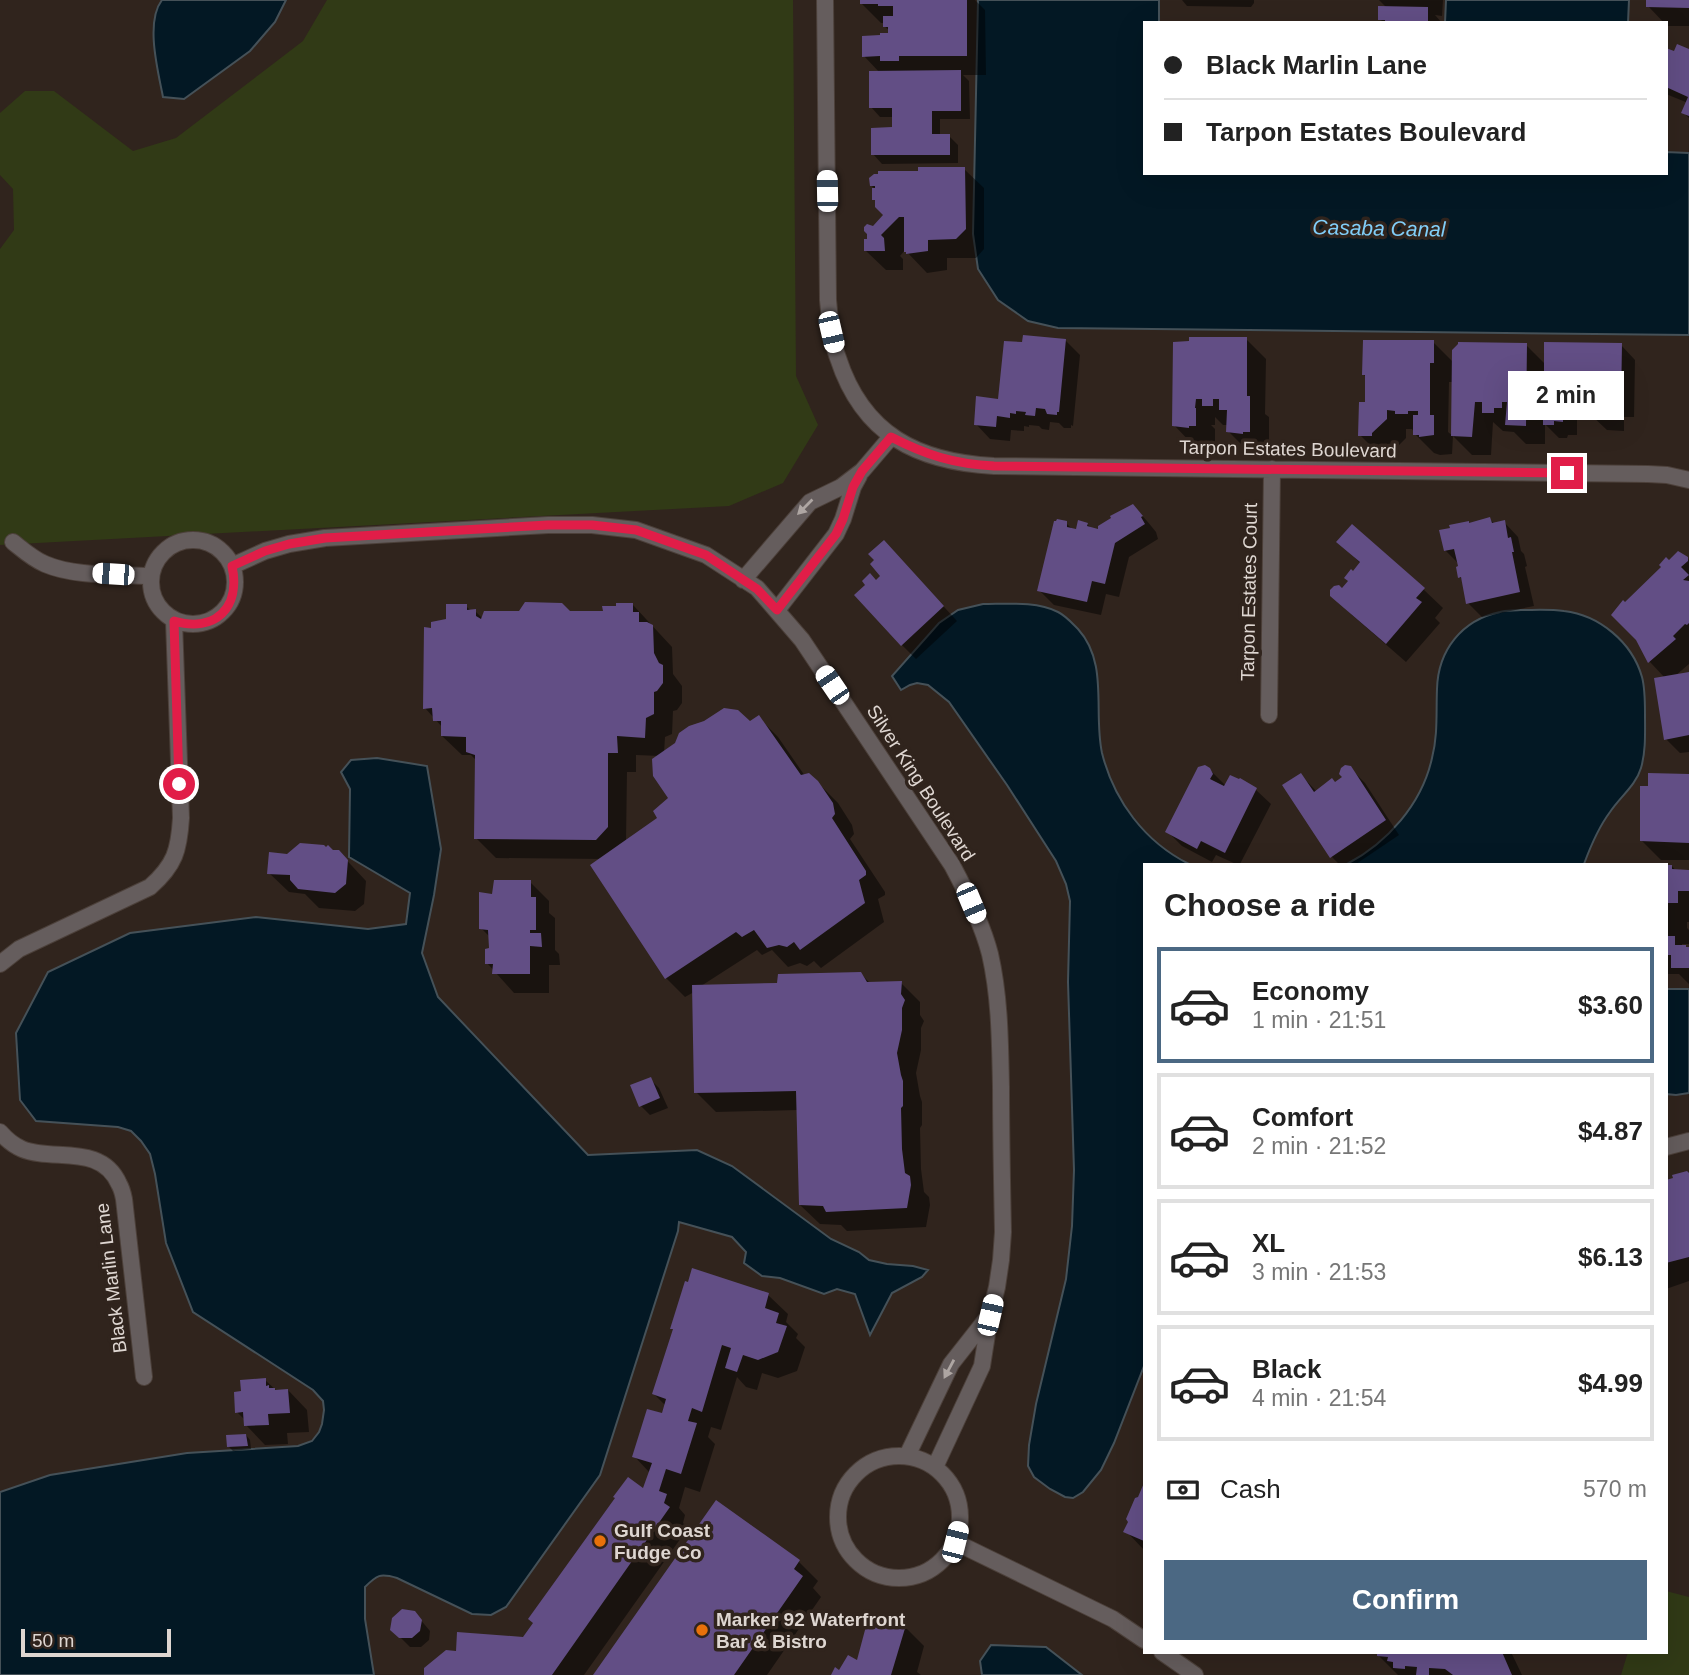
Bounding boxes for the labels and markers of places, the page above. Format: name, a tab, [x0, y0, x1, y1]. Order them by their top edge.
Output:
place label: Gulf Coast Fudge Co	[614, 1520, 711, 1563]
marker: Gulf Coast Fudge Co	[592, 1533, 608, 1549]
place label: Marker 92 Waterfront Bar & Bistro	[716, 1609, 906, 1652]
marker: Marker 92 Waterfront Bar & Bistro	[694, 1622, 710, 1638]

